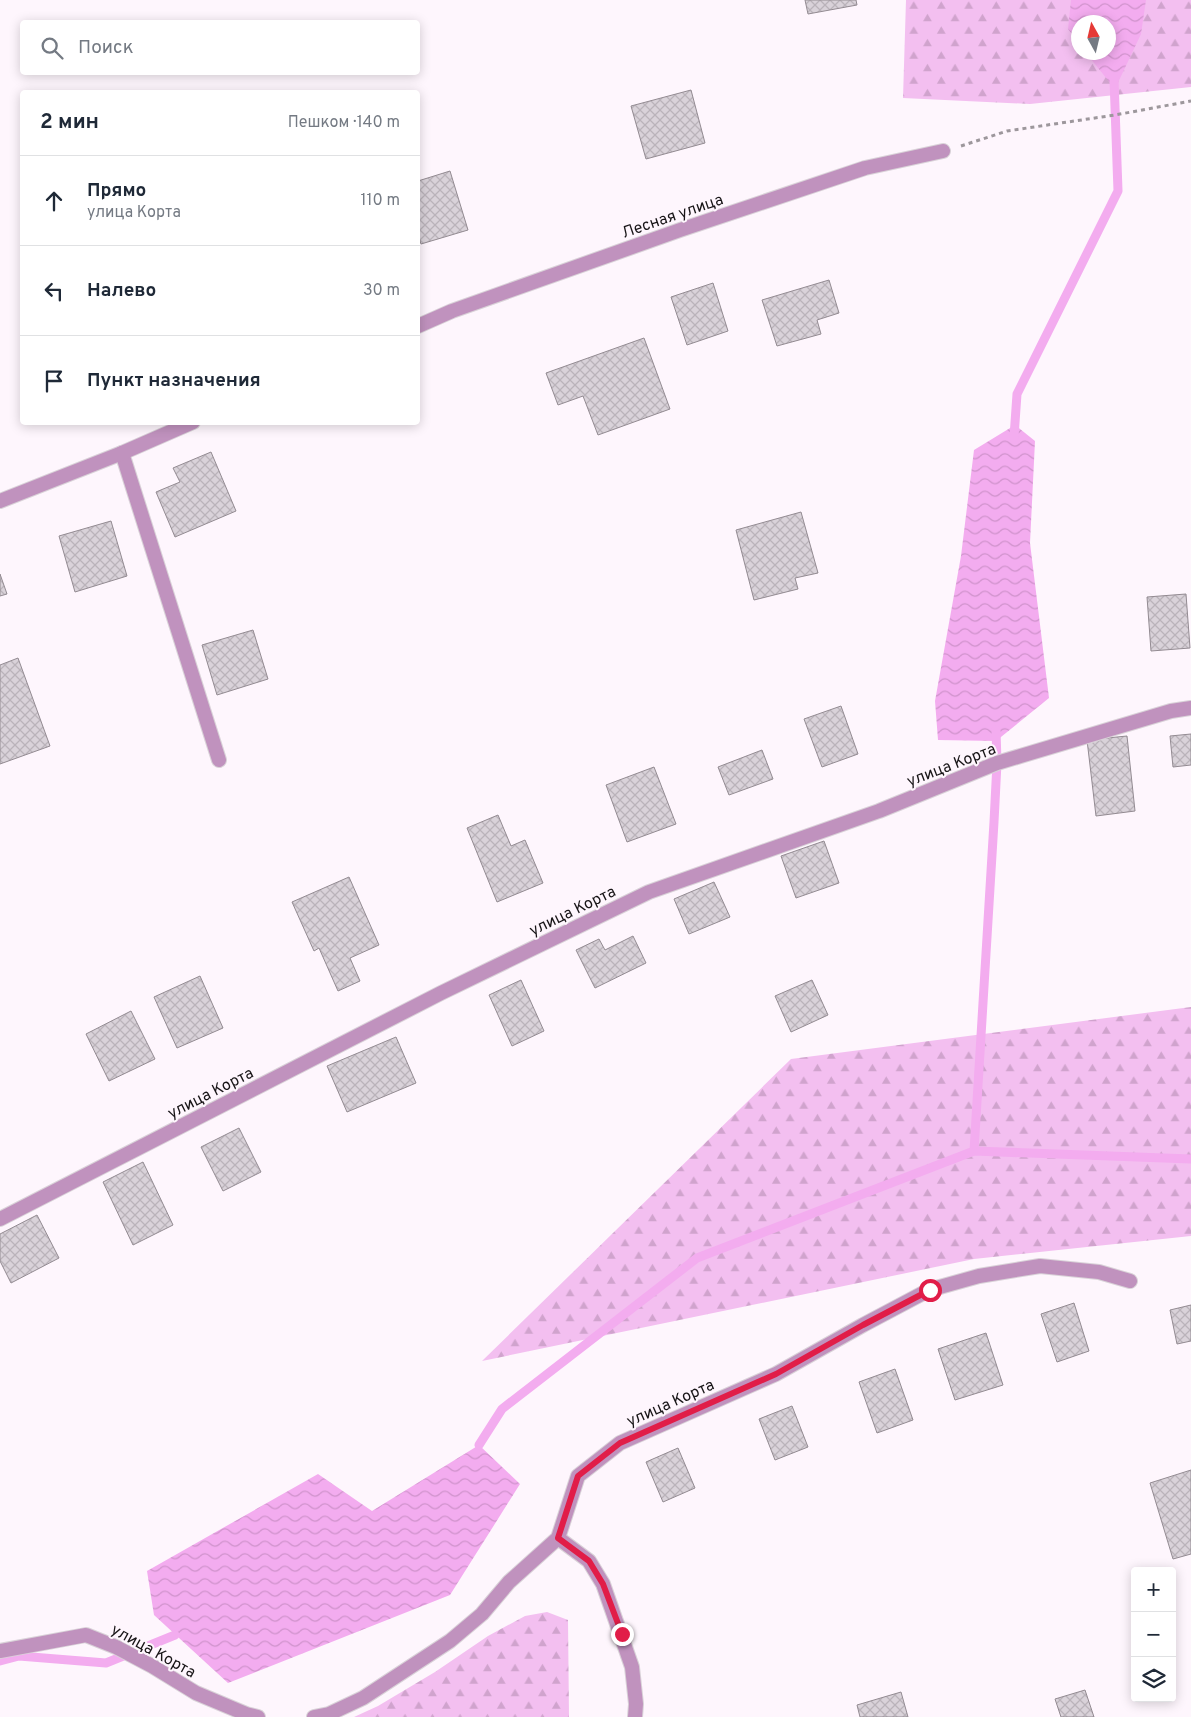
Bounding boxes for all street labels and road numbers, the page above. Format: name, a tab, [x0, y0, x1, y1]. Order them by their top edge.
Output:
street label: Лесная улица	[619, 190, 726, 244]
street label: улица Корта	[904, 740, 999, 792]
street label: улица Корта	[526, 882, 619, 941]
street label: улица Корта	[165, 1064, 257, 1124]
street label: улица Корта	[624, 1376, 718, 1432]
street label: улица Корта	[107, 1620, 199, 1683]

